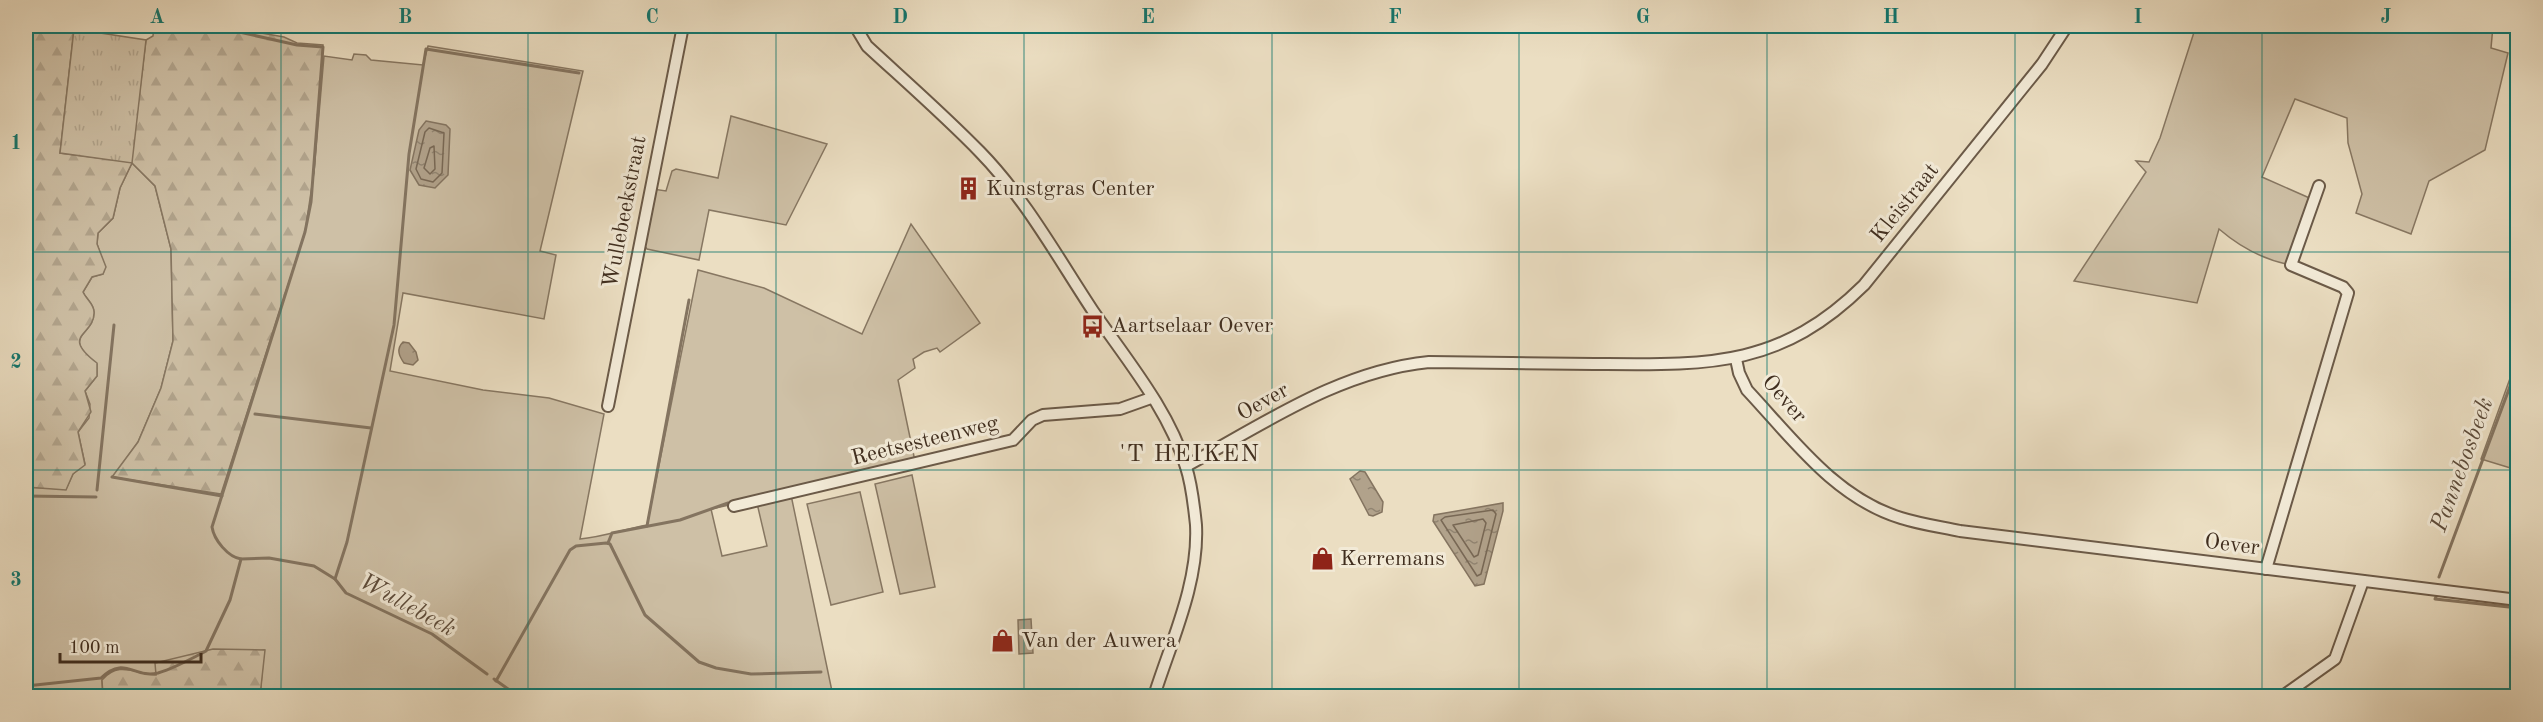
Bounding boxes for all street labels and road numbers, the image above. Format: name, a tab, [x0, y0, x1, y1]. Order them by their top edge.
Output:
street label: Wullebeekstraat	[599, 134, 651, 290]
street label: Kleistraat	[1867, 159, 1943, 247]
street label: Oever	[1758, 371, 1810, 427]
street label: Oever	[1233, 379, 1293, 425]
street label: Reetsesteenweg	[849, 412, 1001, 470]
street label: Oever	[2203, 531, 2261, 559]

